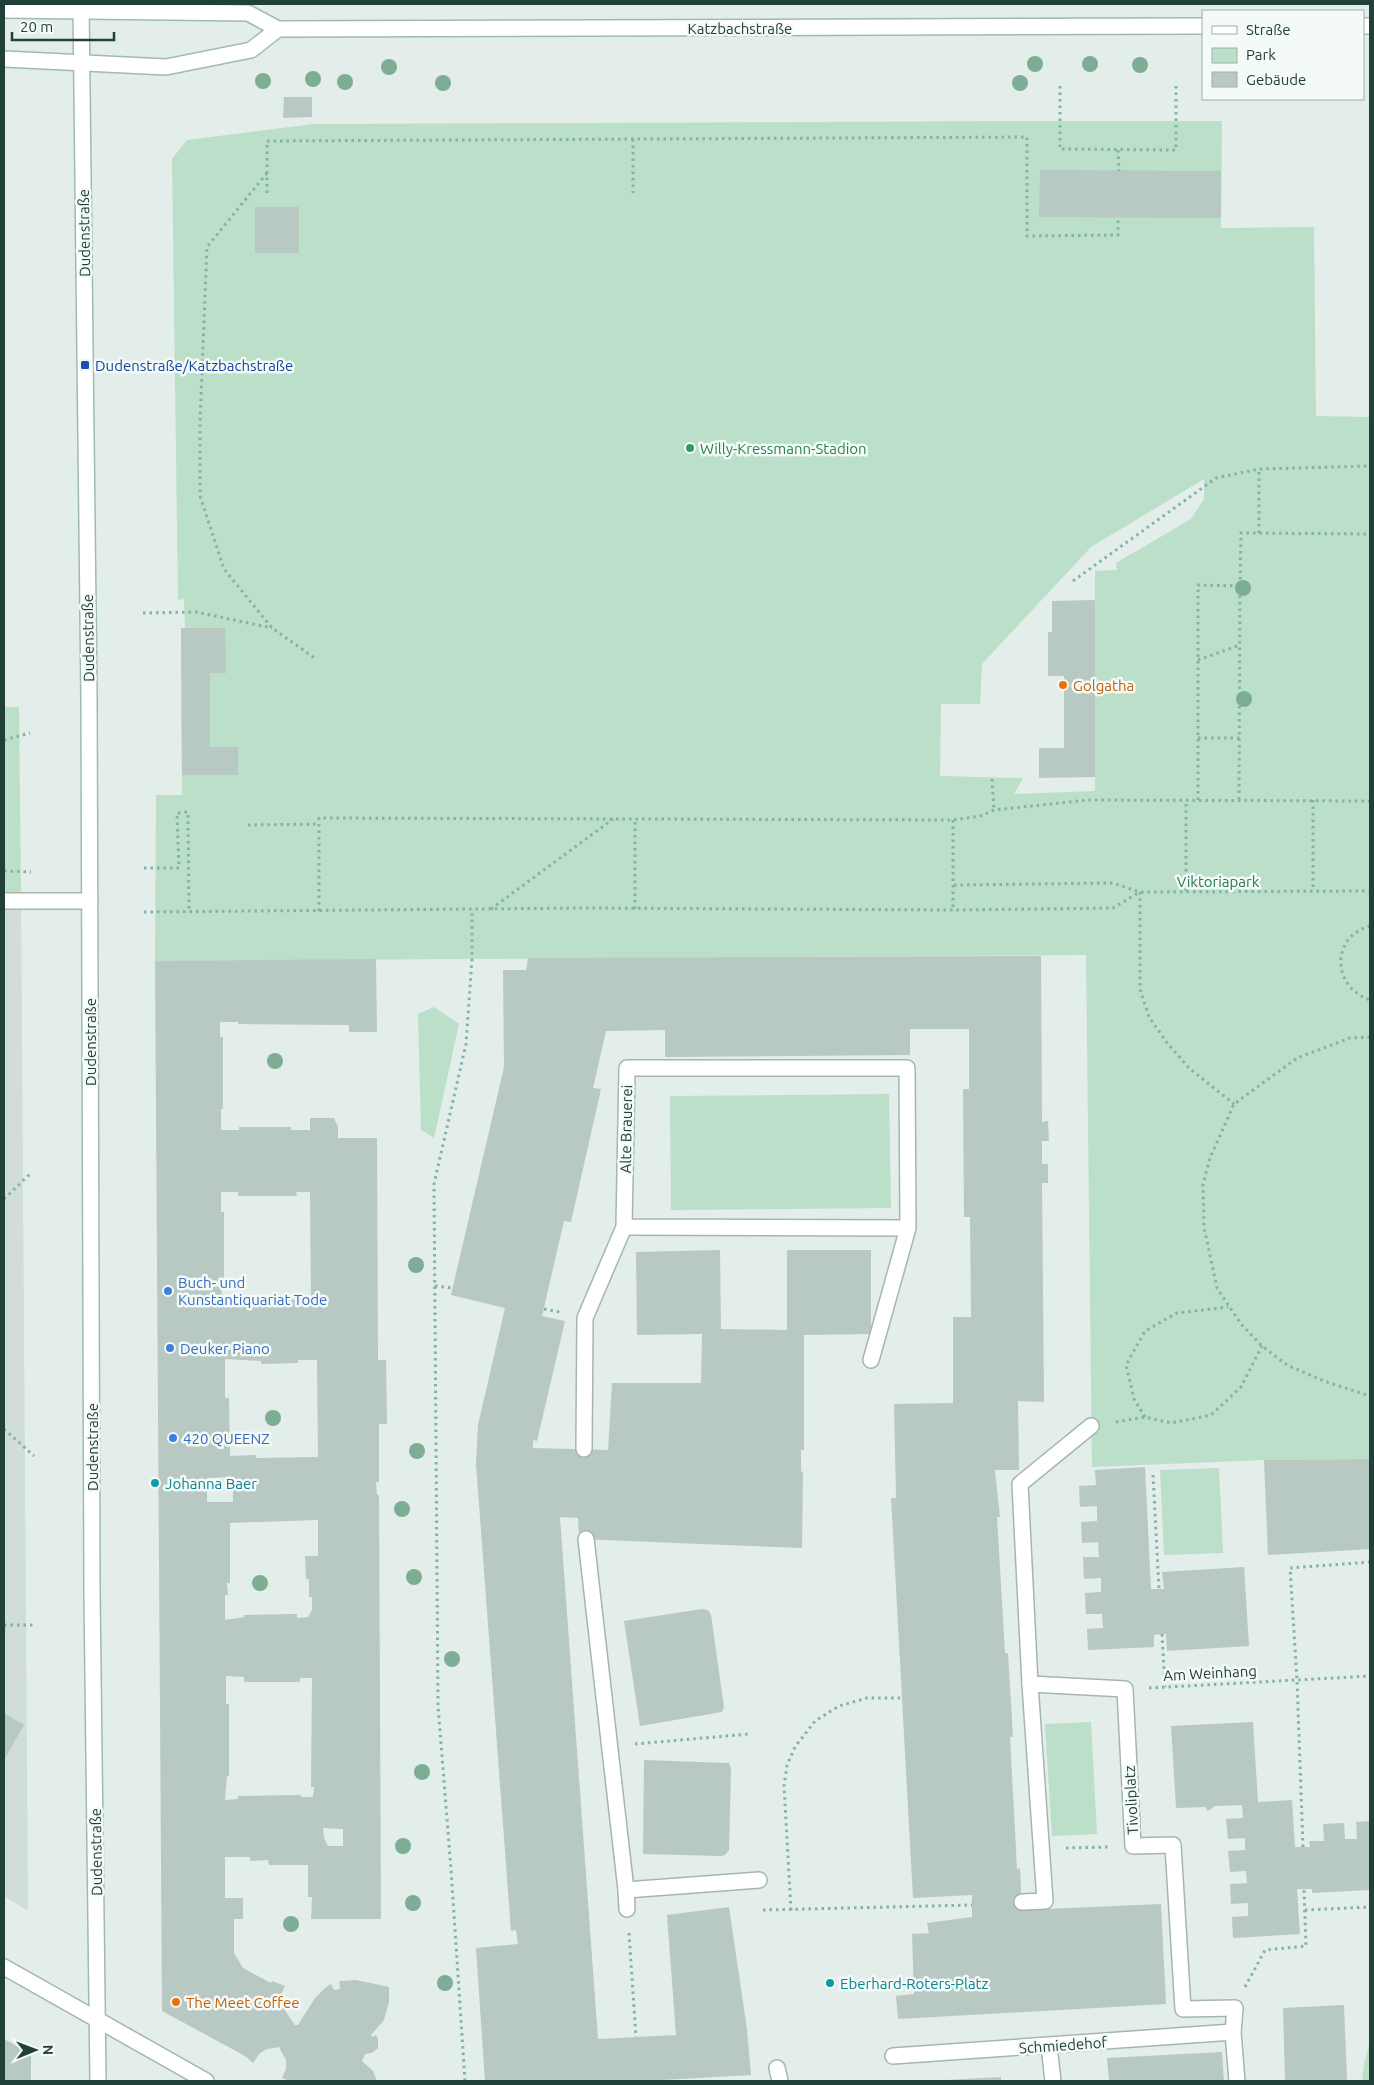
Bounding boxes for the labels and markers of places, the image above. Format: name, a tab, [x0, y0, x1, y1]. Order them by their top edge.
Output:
place label: Dudenstraße/Katzbachstraße	[95, 357, 293, 374]
marker: Dudenstraße/Katzbachstraße	[79, 359, 91, 371]
place label: Willy-Kressmann-Stadion	[700, 440, 867, 457]
marker: Willy-Kressmann-Stadion	[684, 442, 696, 454]
place label: Golgatha	[1073, 677, 1134, 694]
marker: Golgatha	[1057, 679, 1069, 691]
place label: Buch- und Kunstantiquariat Tode	[178, 1274, 327, 1308]
marker: Buch- und Kunstantiquariat Tode	[162, 1285, 174, 1297]
place label: Deuker Piano	[180, 1340, 270, 1357]
marker: Deuker Piano	[164, 1342, 176, 1354]
place label: 420 QUEENZ	[183, 1430, 270, 1447]
marker: 420 QUEENZ	[167, 1432, 179, 1444]
place label: Johanna Baer	[165, 1475, 257, 1492]
marker: Johanna Baer	[149, 1477, 161, 1489]
place label: Eberhard-Roters-Platz	[840, 1975, 989, 1992]
marker: Eberhard-Roters-Platz	[824, 1977, 836, 1989]
place label: The Meet Coffee	[186, 1994, 299, 2011]
marker: The Meet Coffee	[170, 1996, 182, 2008]

